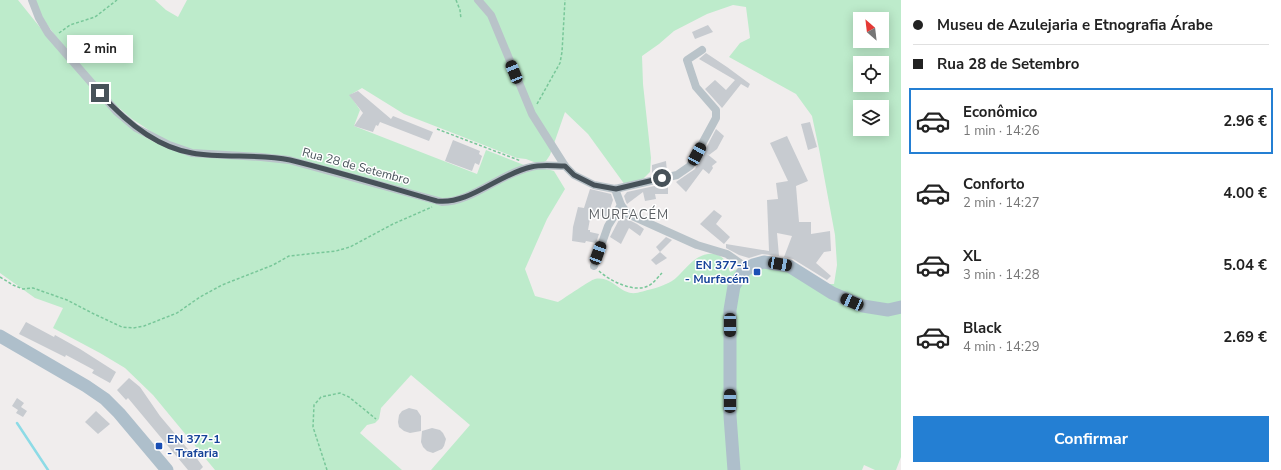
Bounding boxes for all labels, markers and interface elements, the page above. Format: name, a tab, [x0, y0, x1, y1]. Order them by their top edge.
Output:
north arrow	[853, 12, 889, 48]
map controls	[853, 12, 889, 136]
text: Museu de Azulejaria e Etnografia Árabe	[937, 15, 1213, 35]
callout: 2 min	[67, 35, 133, 63]
text: 2 min	[83, 40, 117, 58]
text: Rua 28 de Setembro	[937, 54, 1079, 74]
button: locate	[853, 56, 889, 92]
car	[504, 59, 524, 85]
route end	[91, 84, 109, 102]
button: layers	[853, 100, 889, 136]
text: Econômico	[963, 102, 1037, 122]
icon: car	[915, 103, 951, 139]
text: 2.96 €	[1223, 111, 1267, 131]
text: 1 min · 14:26	[963, 122, 1039, 140]
car	[686, 141, 708, 167]
street label: Rua 28 de Setembro	[301, 144, 412, 188]
route start	[653, 169, 671, 187]
text: Conforto	[963, 174, 1025, 194]
icon: car	[915, 175, 951, 211]
text: 4.00 €	[1223, 183, 1267, 203]
text: 2 min · 14:27	[963, 194, 1039, 212]
district label: MURFACÉM	[589, 205, 669, 224]
car	[588, 240, 608, 266]
text: XL	[963, 246, 982, 266]
icon: car	[915, 247, 951, 283]
text: 5.04 €	[1223, 255, 1267, 275]
car	[767, 256, 793, 272]
place label: EN 377-1 - Murfacém	[685, 257, 749, 287]
text: 3 min · 14:28	[963, 266, 1039, 284]
marker: EN 377-1 - Murfacém	[752, 267, 762, 277]
car	[839, 292, 865, 312]
car	[724, 313, 736, 337]
text: Black	[963, 318, 1001, 338]
icon: car	[915, 319, 951, 355]
text: 2.69 €	[1223, 327, 1267, 347]
text: 4 min · 14:29	[963, 338, 1039, 356]
car	[724, 389, 736, 413]
button: Confirmar	[913, 416, 1269, 462]
place label: EN 377-1 - Trafaria	[167, 431, 220, 461]
marker: EN 377-1 - Trafaria	[154, 441, 164, 451]

